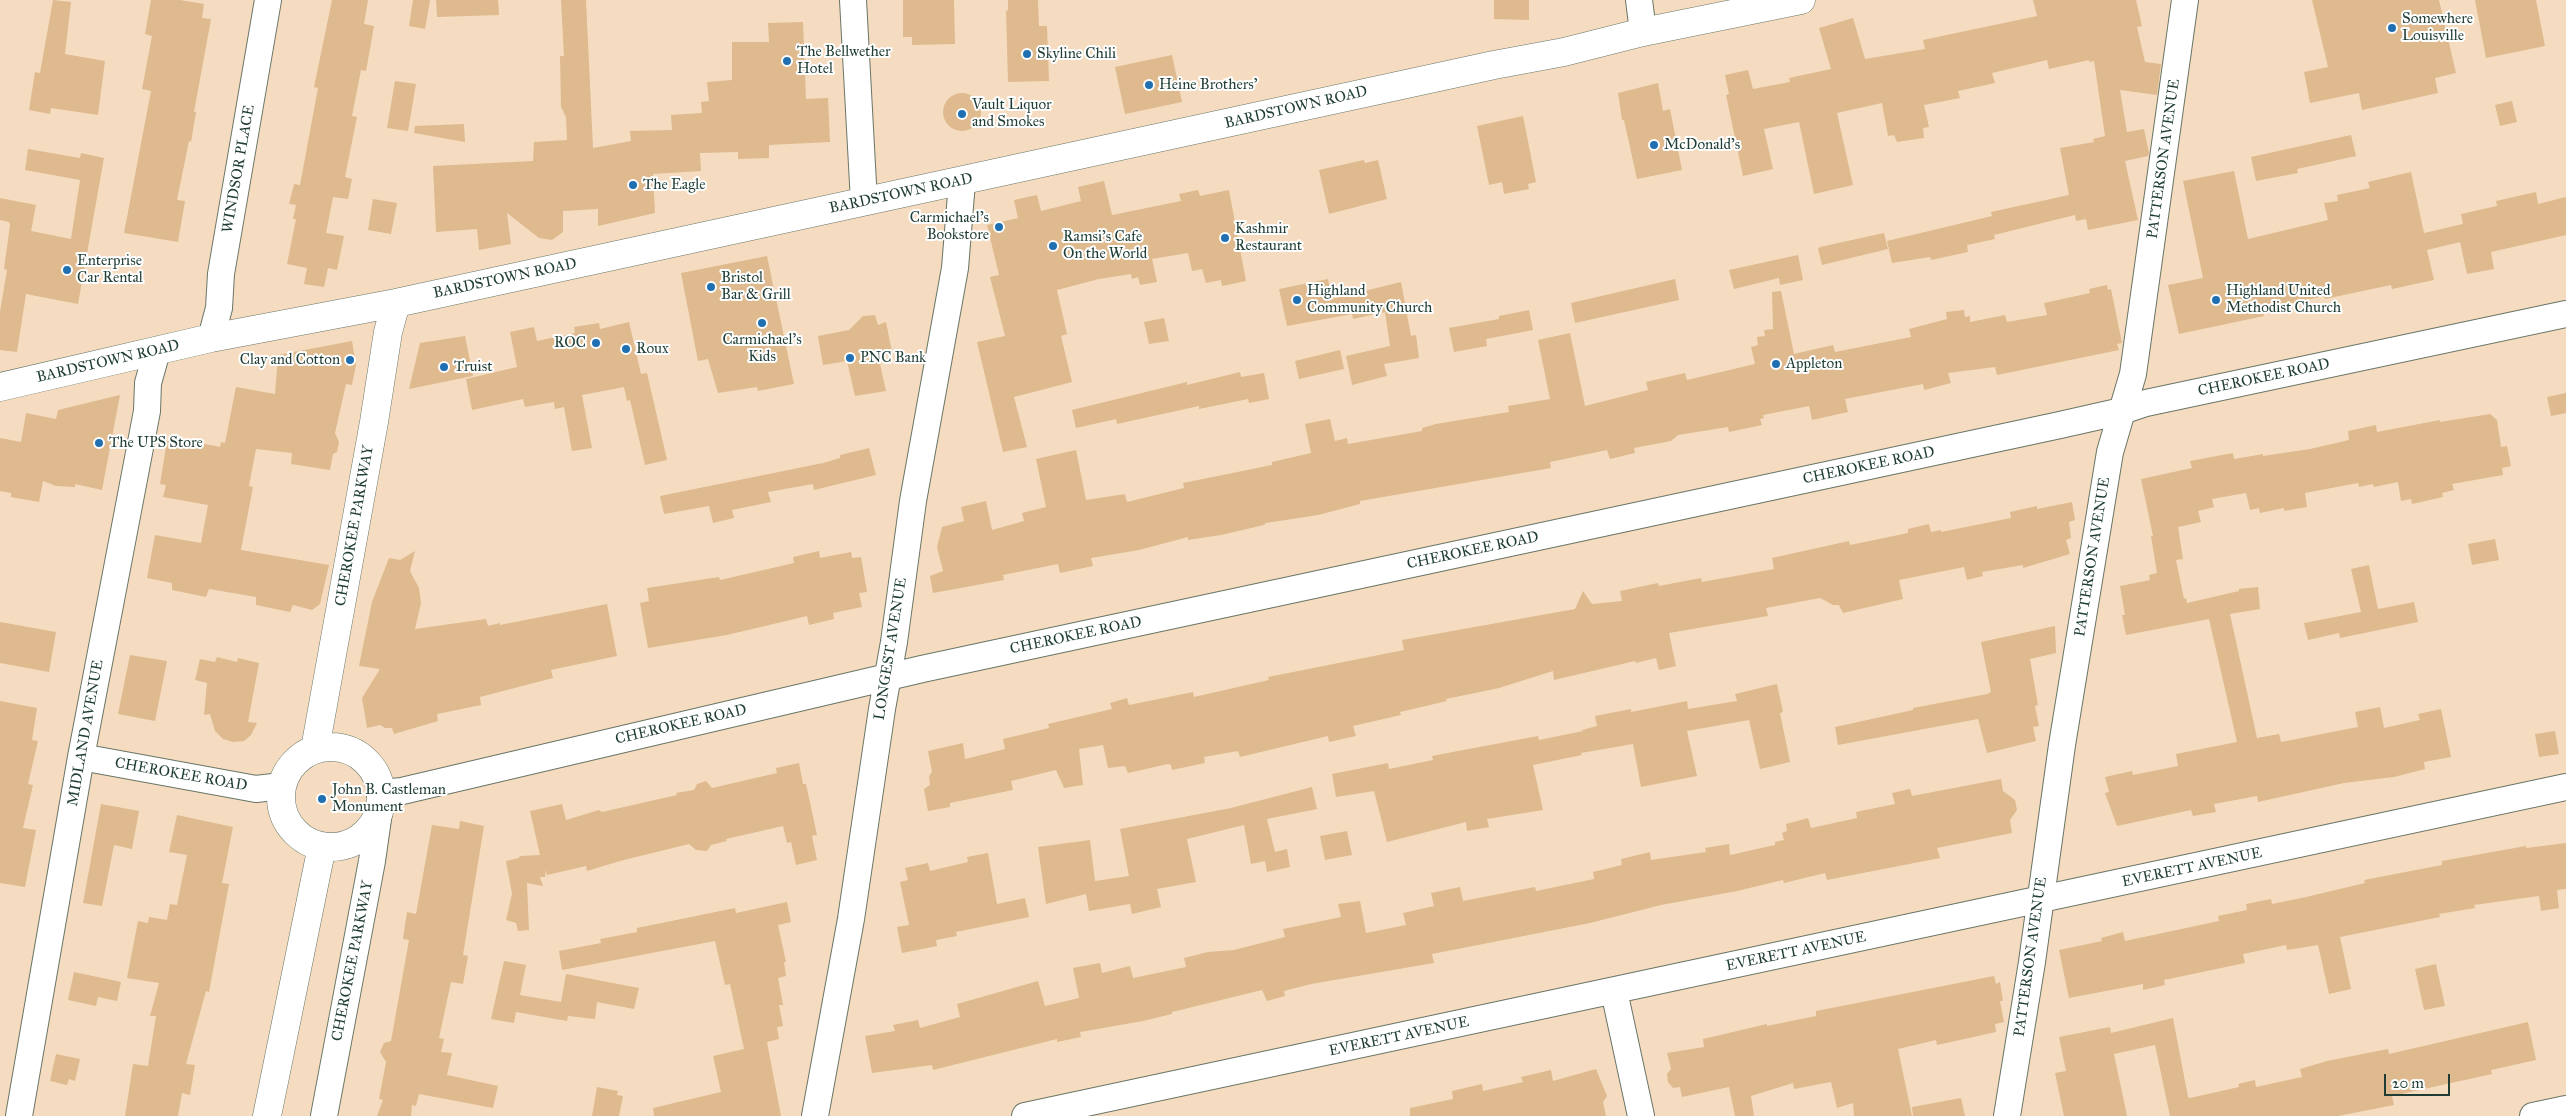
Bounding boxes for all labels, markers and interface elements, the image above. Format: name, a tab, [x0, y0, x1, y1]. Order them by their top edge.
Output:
place label: Somewhere Louisville	[2402, 10, 2473, 45]
marker: Somewhere Louisville	[2386, 22, 2398, 34]
place label: The Bellwether Hotel	[797, 43, 891, 78]
place label: Skyline Chili	[1037, 45, 1116, 63]
marker: Skyline Chili	[1021, 48, 1033, 60]
marker: The Bellwether Hotel	[781, 55, 793, 67]
place label: Heine Brothers’	[1159, 76, 1258, 94]
street label: PATTERSON AVENUE	[2144, 78, 2184, 240]
marker: Heine Brothers’	[1143, 79, 1155, 91]
street label: BARDSTOWN ROAD	[1223, 83, 1369, 133]
place label: Vault Liquor and Smokes	[972, 96, 1052, 131]
street label: WINDSOR PLACE	[219, 104, 259, 234]
marker: Vault Liquor and Smokes	[956, 108, 968, 120]
place label: McDonald's	[1664, 136, 1740, 154]
marker: McDonald's	[1648, 139, 1660, 151]
street label: BARDSTOWN ROAD	[828, 170, 974, 218]
place label: The Eagle	[643, 176, 705, 194]
marker: The Eagle	[627, 179, 639, 191]
place label: Carmichael's Bookstore	[910, 209, 989, 244]
place label: Kashmir Restaurant	[1235, 220, 1302, 255]
marker: Carmichael's Bookstore	[993, 221, 1005, 233]
place label: Ramsi's Cafe On the World	[1063, 228, 1147, 263]
marker: Kashmir Restaurant	[1219, 232, 1231, 244]
marker: Ramsi's Cafe On the World	[1047, 240, 1059, 252]
place label: Enterprise Car Rental	[77, 252, 143, 287]
street label: BARDSTOWN ROAD	[432, 255, 578, 303]
marker: Enterprise Car Rental	[61, 264, 73, 276]
place label: Bristol Bar & Grill	[721, 269, 791, 304]
marker: Bristol Bar & Grill	[705, 281, 717, 293]
place label: Highland Community Church	[1307, 282, 1432, 317]
place label: Highland United Methodist Church	[2226, 282, 2341, 317]
marker: Highland Community Church	[1291, 294, 1303, 306]
marker: Highland United Methodist Church	[2210, 294, 2222, 306]
marker: Carmichael's Kids	[756, 317, 768, 329]
place label: Carmichael's Kids	[722, 331, 802, 366]
place label: ROC	[554, 334, 586, 352]
street label: BARDSTOWN ROAD	[35, 337, 181, 387]
marker: ROC	[590, 337, 602, 349]
place label: Roux	[636, 340, 669, 358]
marker: Roux	[620, 343, 632, 355]
place label: PNC Bank	[860, 349, 926, 367]
place label: Clay and Cotton	[240, 351, 340, 369]
marker: PNC Bank	[844, 352, 856, 364]
marker: Clay and Cotton	[344, 354, 356, 366]
place label: Appleton	[1786, 355, 1842, 373]
street label: CHEROKEE ROAD	[2196, 355, 2332, 401]
place label: Truist	[454, 358, 493, 376]
marker: Appleton	[1770, 358, 1782, 370]
marker: Truist	[438, 361, 450, 373]
place label: The UPS Store	[109, 434, 203, 452]
marker: The UPS Store	[93, 437, 105, 449]
street label: CHEROKEE ROAD	[1801, 443, 1937, 489]
street label: CHEROKEE PARKWAY	[332, 444, 378, 608]
street label: PATTERSON AVENUE	[2071, 476, 2115, 638]
street label: CHEROKEE ROAD	[1405, 528, 1541, 574]
street label: LONGEST AVENUE	[871, 576, 911, 722]
street label: CHEROKEE ROAD	[1008, 613, 1144, 659]
street label: MIDLAND AVENUE	[64, 658, 108, 808]
street label: CHEROKEE ROAD	[614, 701, 748, 749]
street label: CHEROKEE ROAD	[113, 754, 249, 796]
place label: John B. Castleman Monument	[332, 781, 446, 816]
marker: John B. Castleman Monument	[316, 793, 328, 805]
street label: EVERETT AVENUE	[2120, 844, 2264, 892]
street label: PATTERSON AVENUE	[2011, 876, 2051, 1038]
street label: CHEROKEE PARKWAY	[329, 879, 377, 1043]
street label: EVERETT AVENUE	[1724, 928, 1868, 976]
street label: EVERETT AVENUE	[1327, 1013, 1471, 1061]
scale bar	[2386, 1064, 2452, 1096]
text: 20 m	[2392, 1074, 2424, 1092]

